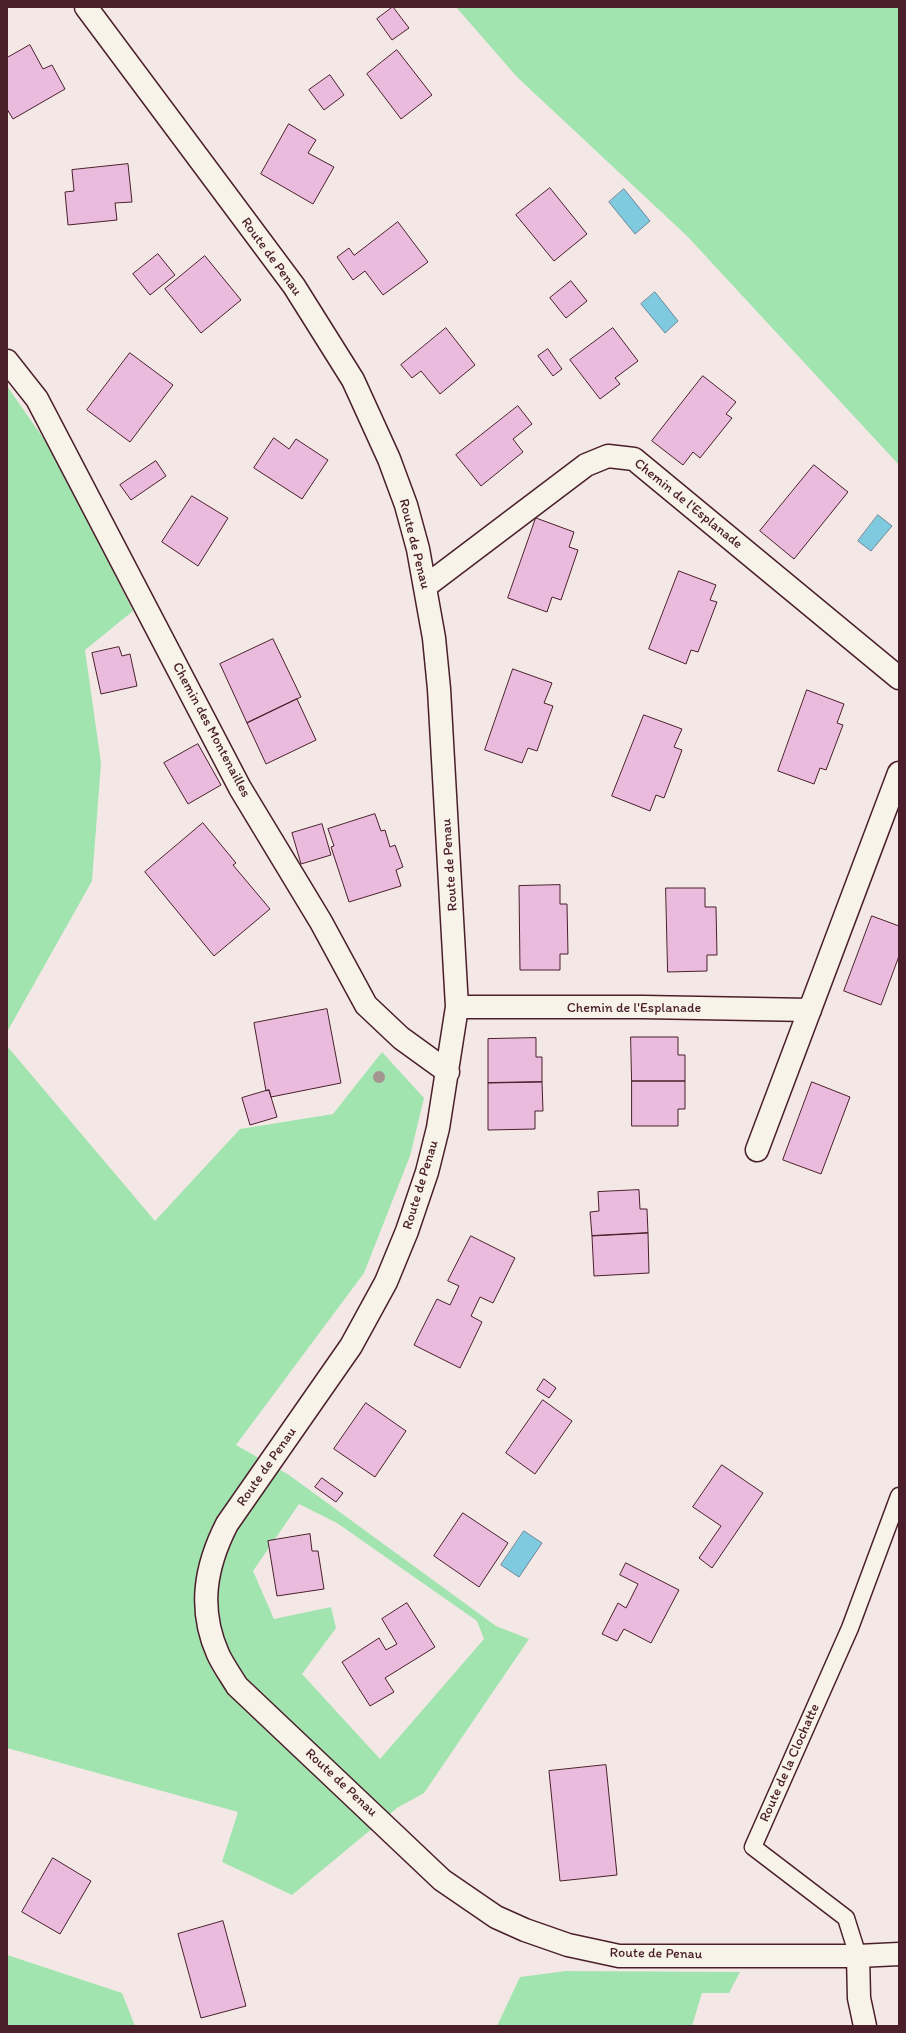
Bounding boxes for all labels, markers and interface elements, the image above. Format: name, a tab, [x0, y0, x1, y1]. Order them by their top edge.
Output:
street label: Route de Penau	[237, 215, 305, 299]
street label: Chemin de l'Esplanade	[630, 455, 746, 553]
street label: Route de Penau	[395, 497, 433, 591]
street label: Chemin des Montenailles	[168, 660, 254, 800]
street label: Route de Penau	[438, 818, 462, 912]
street label: Chemin de l'Esplanade	[567, 1000, 701, 1016]
street label: Route de Penau	[399, 1138, 443, 1232]
street label: Route de Penau	[234, 1424, 300, 1510]
street label: Route de la Clochatte	[756, 1701, 824, 1825]
street label: Route de Penau	[301, 1745, 381, 1821]
street label: Route de Penau	[610, 1945, 702, 1963]

